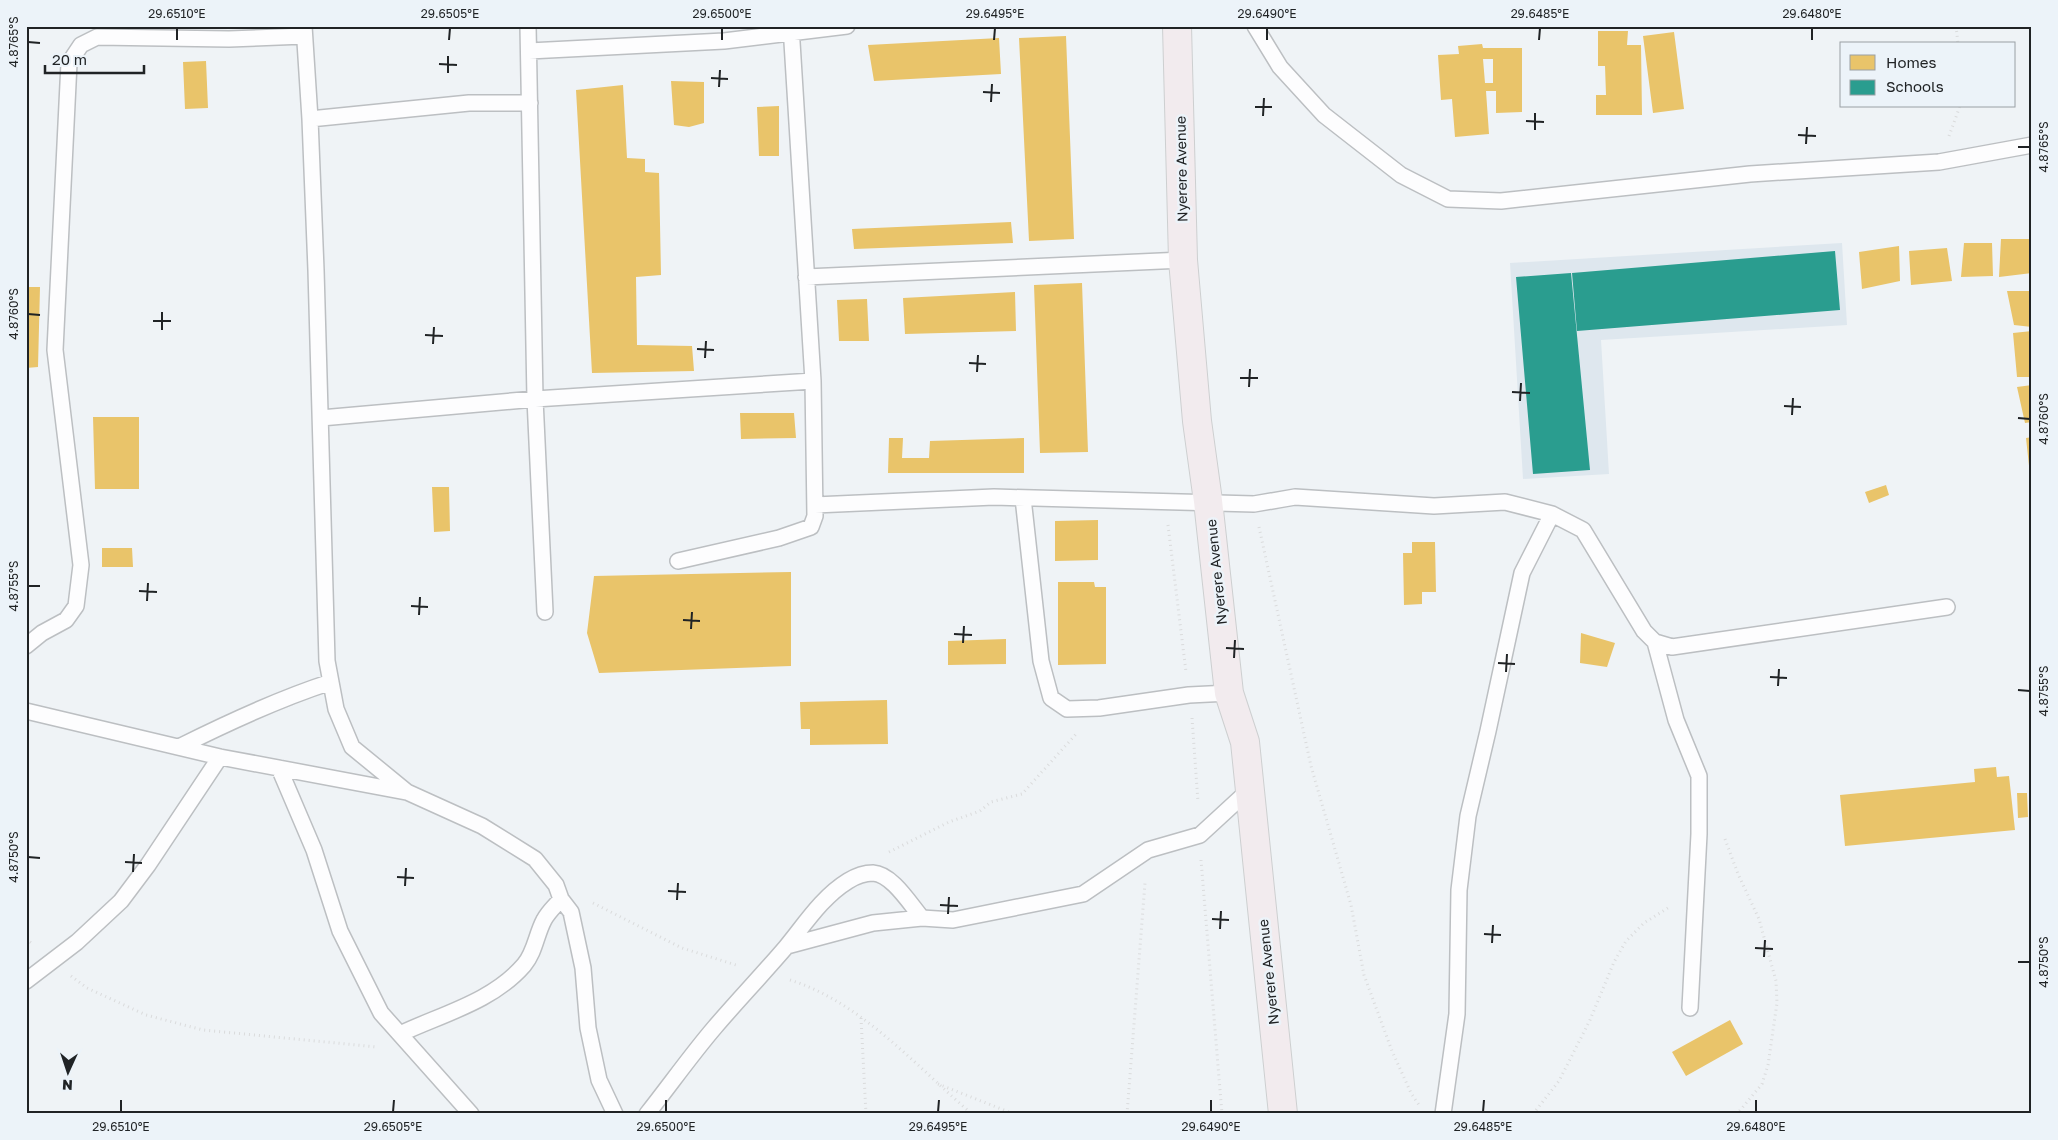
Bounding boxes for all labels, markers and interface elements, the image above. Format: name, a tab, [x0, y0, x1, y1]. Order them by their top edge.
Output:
text: 29.6510°E	[148, 6, 206, 21]
text: 29.6505°E	[421, 6, 479, 21]
text: 29.6500°E	[693, 6, 751, 21]
text: 29.6495°E	[966, 6, 1024, 21]
text: 29.6490°E	[1237, 6, 1297, 21]
text: 29.6485°E	[1511, 6, 1569, 21]
text: 29.6480°E	[1782, 6, 1842, 21]
text: 4.8765°S	[6, 16, 21, 68]
scale bar	[45, 42, 144, 74]
legend	[1840, 42, 2016, 108]
text: 20 m	[52, 50, 87, 68]
text: Homes	[1886, 53, 1936, 71]
text: Schools	[1886, 77, 1944, 95]
street label: Nyerere Avenue	[1172, 116, 1190, 222]
text: 4.8765°S	[2036, 121, 2051, 173]
text: 4.8760°S	[6, 288, 21, 340]
text: 4.8760°S	[2036, 393, 2051, 445]
street label: Nyerere Avenue	[1202, 518, 1230, 626]
text: 4.8755°S	[6, 560, 21, 611]
text: 4.8755°S	[2036, 665, 2051, 716]
text: 4.8750°S	[6, 831, 21, 883]
street label: Nyerere Avenue	[1254, 918, 1282, 1026]
text: 4.8750°S	[2036, 936, 2051, 988]
north arrow	[42, 1048, 92, 1098]
text: N	[62, 1077, 73, 1094]
text: 29.6510°E	[92, 1119, 150, 1134]
text: 29.6505°E	[364, 1119, 422, 1134]
text: 29.6500°E	[637, 1119, 695, 1134]
text: 29.6495°E	[909, 1119, 967, 1134]
text: 29.6490°E	[1181, 1119, 1241, 1134]
text: 29.6485°E	[1454, 1119, 1512, 1134]
text: 29.6480°E	[1726, 1119, 1786, 1134]

